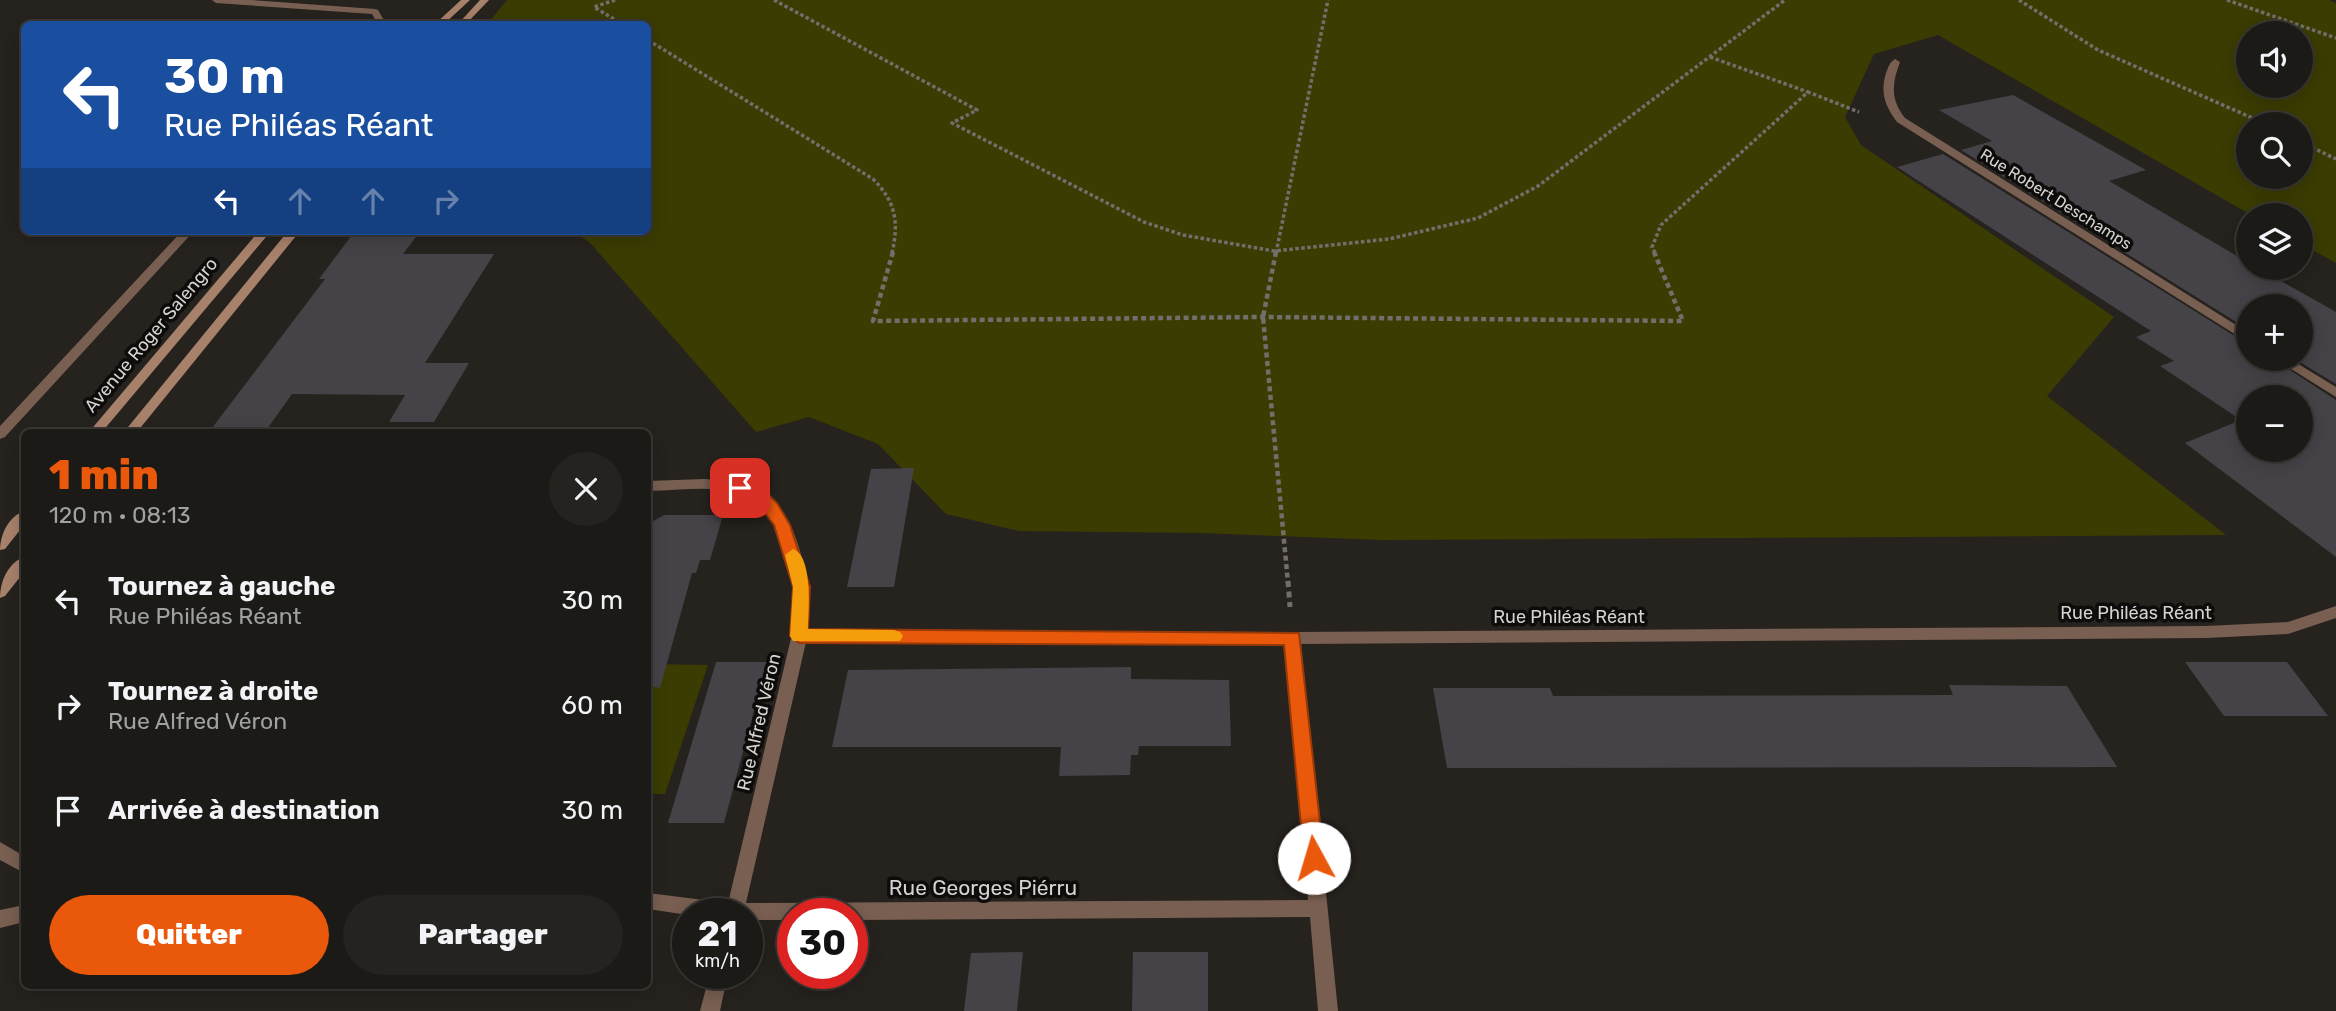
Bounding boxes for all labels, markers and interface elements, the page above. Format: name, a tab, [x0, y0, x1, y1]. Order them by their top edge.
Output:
map controls	[2236, 21, 2313, 462]
button: sound	[2236, 21, 2313, 98]
text: 30 m	[164, 47, 285, 105]
icon: left	[49, 49, 140, 140]
text: Rue Philéas Réant	[164, 106, 433, 144]
button: search	[2236, 112, 2313, 189]
street label: Rue Robert Deschamps	[1977, 145, 2135, 253]
icon: left	[208, 182, 246, 220]
icon: ahead	[281, 182, 319, 220]
icon: ahead	[354, 182, 392, 220]
icon: right	[427, 182, 465, 220]
button: layers	[2236, 203, 2313, 280]
street label: Avenue Roger Salengro	[80, 253, 222, 417]
button: +	[2236, 294, 2313, 371]
button: −	[2236, 385, 2313, 462]
text: 1 min	[49, 450, 159, 500]
button: close	[549, 452, 623, 526]
pin	[710, 458, 770, 518]
icon: arrive	[721, 469, 759, 507]
text: 120 m · 08:13	[49, 501, 191, 529]
text: Tournez à gauche	[108, 571, 336, 602]
icon: left	[49, 582, 87, 620]
text: 30 m	[561, 585, 623, 616]
text: Rue Philéas Réant	[108, 602, 302, 630]
street label: Rue Philéas Réant	[2060, 602, 2212, 624]
street label: Rue Philéas Réant	[1493, 606, 1645, 628]
street label: Rue Alfred Véron	[733, 651, 785, 793]
text: Tournez à droite	[108, 676, 318, 707]
icon: right	[49, 687, 87, 725]
text: 60 m	[561, 690, 623, 721]
text: Rue Alfred Véron	[108, 707, 287, 735]
icon: arrive	[49, 792, 87, 830]
text: Arrivée à destination	[108, 795, 380, 826]
text: 30 m	[561, 795, 623, 826]
position arrow	[1277, 821, 1351, 895]
street label: Rue Georges Piérru	[889, 875, 1077, 900]
button: Quitter	[49, 895, 329, 975]
button: Partager	[343, 895, 623, 975]
speed limit sign: 30	[777, 898, 868, 989]
text: 21	[697, 913, 738, 955]
text: km/h	[695, 950, 740, 972]

